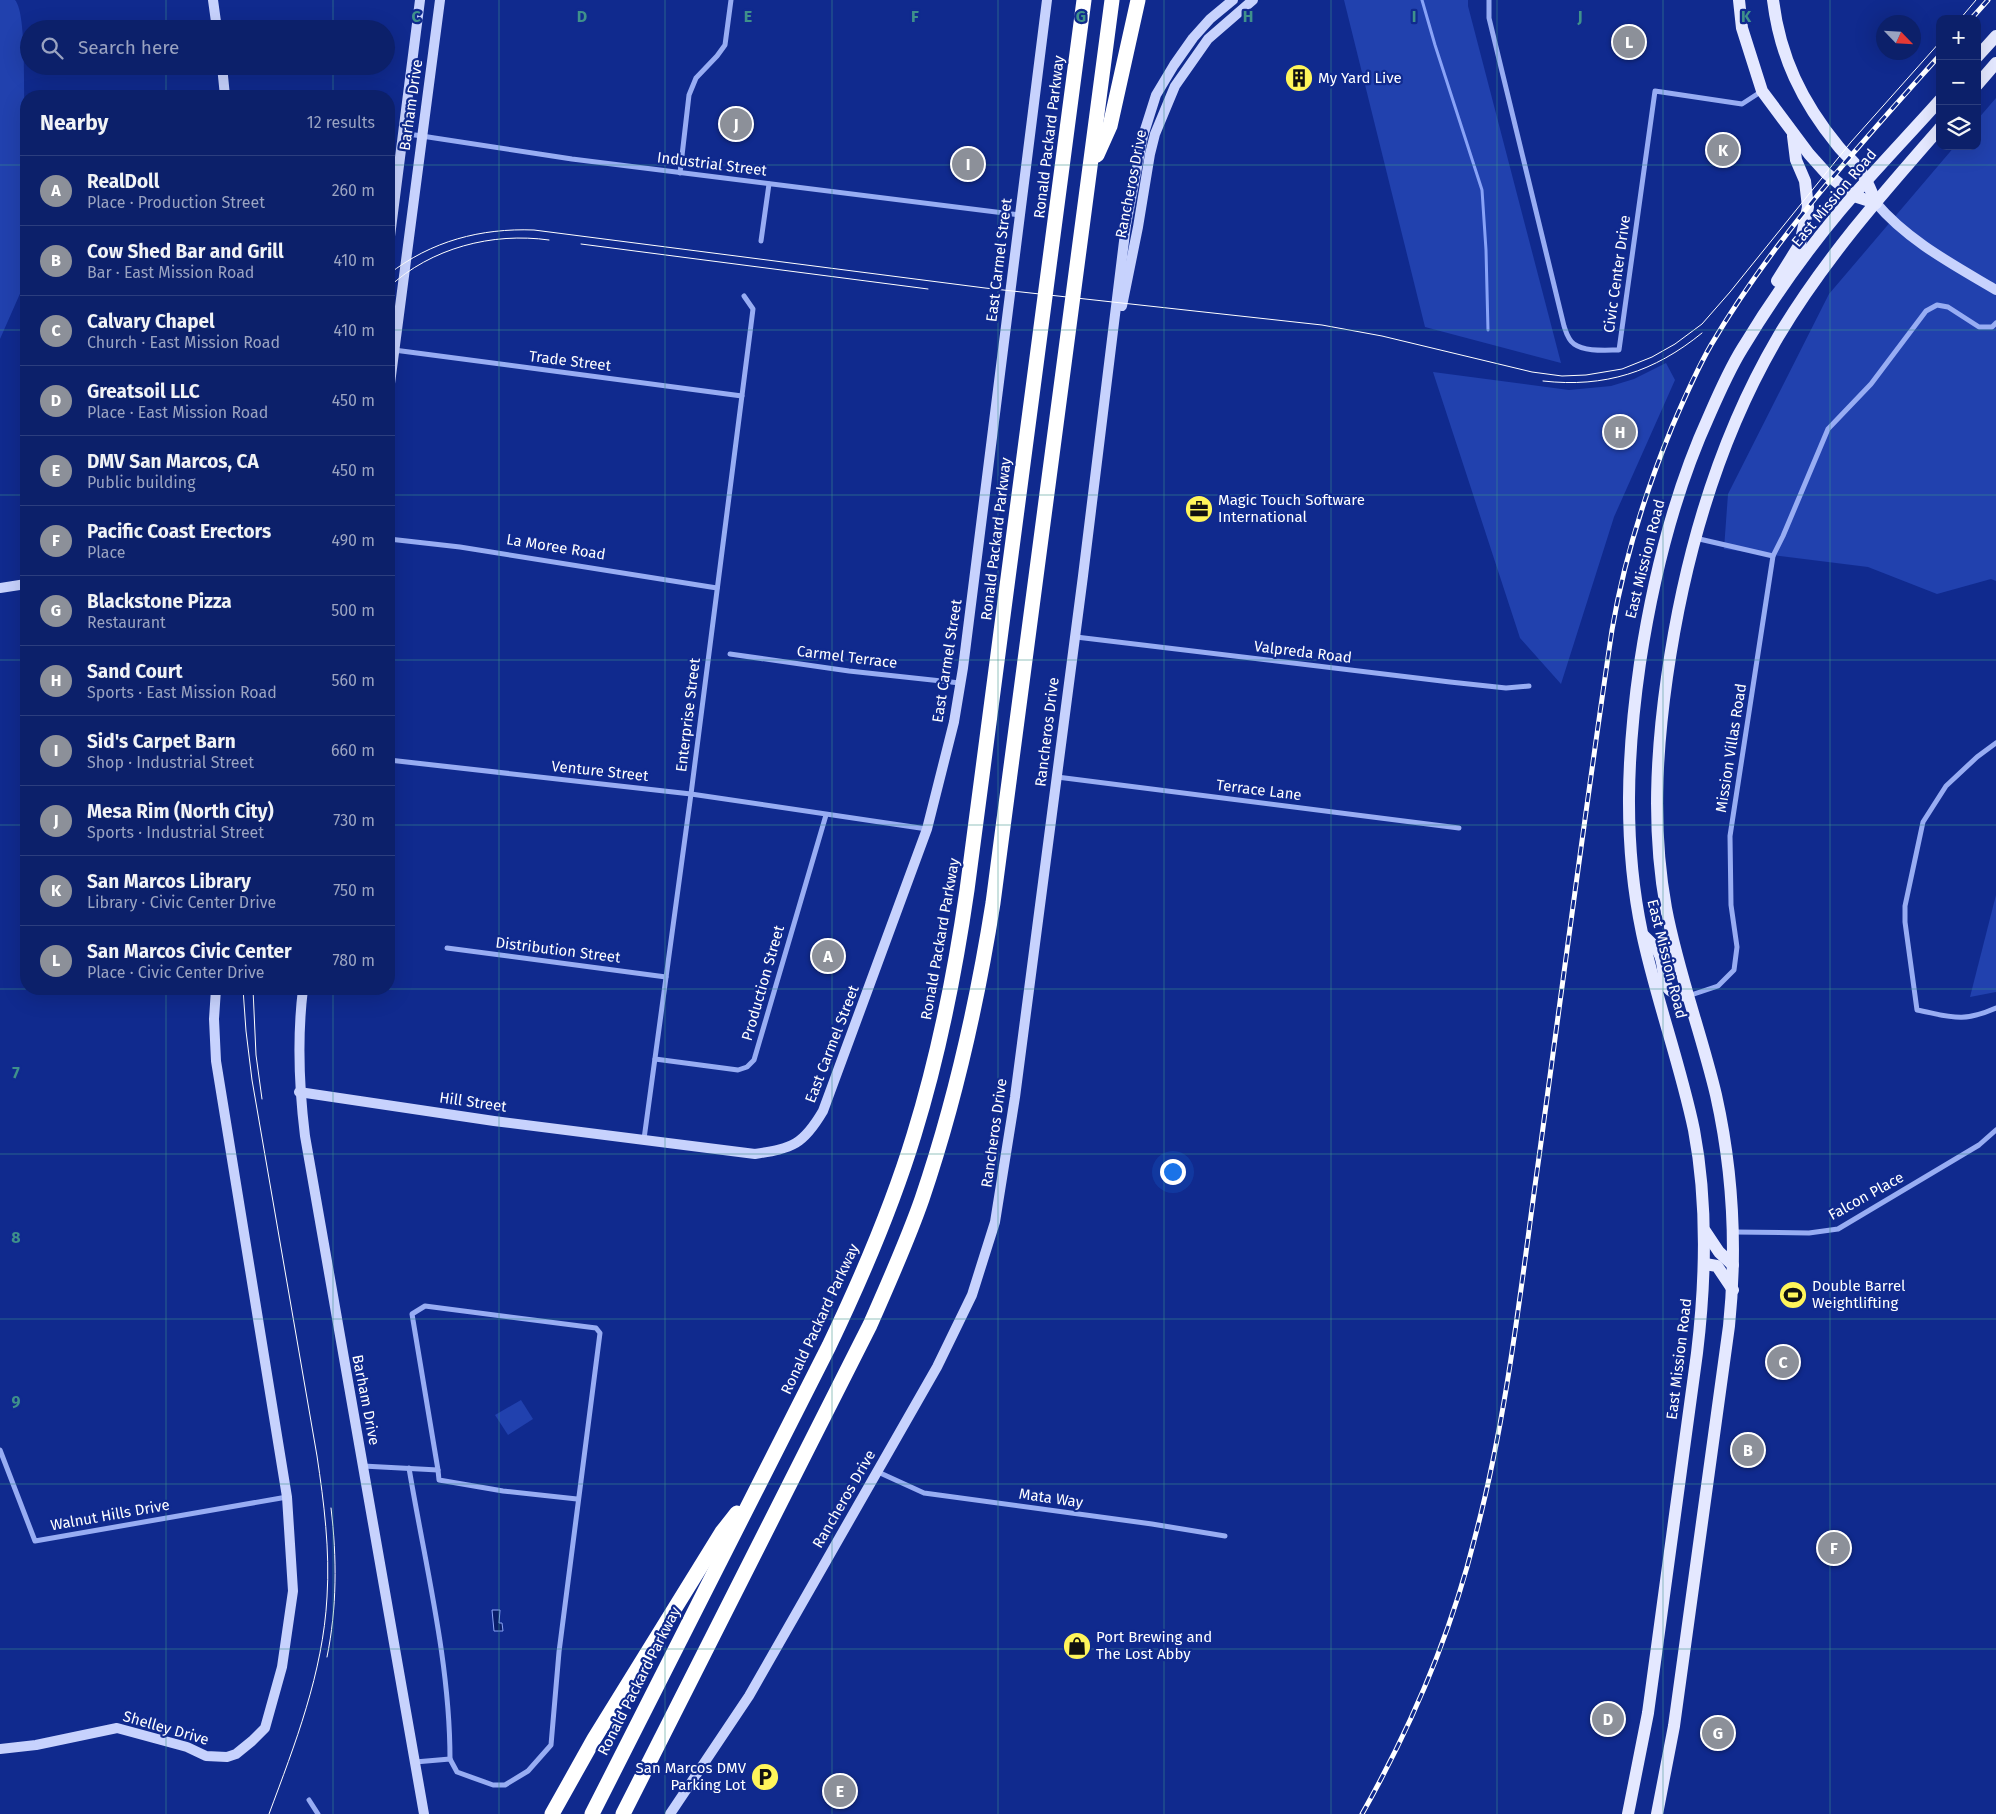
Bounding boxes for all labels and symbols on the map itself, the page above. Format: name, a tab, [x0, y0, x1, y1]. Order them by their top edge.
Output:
text: C	[411, 7, 421, 26]
text: D	[577, 7, 587, 26]
text: E	[744, 7, 752, 26]
text: F	[911, 7, 919, 26]
text: G	[1076, 7, 1086, 26]
text: H	[1243, 7, 1253, 26]
text: I	[1412, 7, 1416, 26]
text: J	[1576, 7, 1583, 26]
text: K	[1741, 7, 1752, 26]
north arrow	[1876, 15, 1921, 60]
pin: L	[1613, 23, 1645, 61]
street label: Ronald Packard Parkway	[1030, 54, 1068, 220]
street label: Barham Drive	[396, 58, 426, 152]
building icon: My Yard Live	[1284, 63, 1314, 93]
place label: My Yard Live	[1318, 69, 1402, 87]
pin: J	[720, 105, 752, 143]
street label: Rancheros Drive	[1112, 128, 1150, 240]
pin: K	[1707, 131, 1739, 169]
pin: I	[952, 145, 984, 183]
street label: East Mission Road	[1788, 145, 1880, 251]
street label: Industrial Street	[656, 148, 768, 180]
street label: East Carmel Street	[982, 197, 1016, 323]
street label: Civic Center Drive	[1600, 214, 1634, 334]
street label: Trade Street	[528, 347, 613, 375]
pin: H	[1604, 413, 1636, 451]
street label: Ronald Packard Parkway	[977, 456, 1015, 622]
place label: Magic Touch Software International	[1218, 491, 1365, 526]
office icon: Magic Touch Software International	[1184, 494, 1214, 524]
street label: East Mission Road	[1621, 497, 1669, 621]
street label: La Moree Road	[505, 530, 607, 564]
street label: East Carmel Street	[928, 598, 966, 724]
street label: Valpreda Road	[1253, 637, 1353, 667]
street label: Carmel Terrace	[796, 642, 898, 672]
street label: Enterprise Street	[672, 656, 704, 773]
street label: Rancheros Drive	[1031, 676, 1063, 788]
street label: Mission Villas Road	[1712, 682, 1750, 814]
street label: Venture Street	[551, 757, 650, 785]
street label: Terrace Lane	[1215, 776, 1303, 804]
street label: Ronald Packard Parkway	[917, 856, 963, 1021]
street label: East Mission Road	[1643, 897, 1691, 1021]
street label: Production Street	[738, 923, 788, 1043]
street label: Distribution Street	[494, 933, 622, 967]
pin: A	[812, 937, 844, 975]
street label: East Carmel Street	[801, 982, 863, 1105]
text: 7	[12, 1063, 20, 1082]
street label: Rancheros Drive	[977, 1077, 1011, 1189]
street label: Hill Street	[438, 1088, 508, 1116]
your location	[1160, 1159, 1186, 1185]
street label: Falcon Place	[1825, 1168, 1907, 1224]
text: 8	[11, 1228, 21, 1247]
street label: Ronald Packard Parkway	[777, 1240, 863, 1397]
place label: Double Barrel Weightlifting	[1812, 1277, 1906, 1312]
sports icon: Double Barrel Weightlifting	[1778, 1280, 1808, 1310]
street label: East Mission Road	[1663, 1297, 1695, 1421]
pin: C	[1767, 1343, 1799, 1381]
street label: Barham Drive	[348, 1353, 384, 1447]
text: 9	[12, 1392, 21, 1411]
pin: B	[1732, 1431, 1764, 1469]
street label: Rancheros Drive	[809, 1447, 879, 1551]
street label: Mata Way	[1018, 1485, 1085, 1511]
street label: Walnut Hills Drive	[49, 1496, 171, 1534]
pin: F	[1818, 1529, 1850, 1567]
street label: Ronald Packard Parkway	[594, 1603, 685, 1758]
place label: Port Brewing and The Lost Abby	[1096, 1628, 1212, 1663]
shop icon: Port Brewing and The Lost Abby	[1062, 1631, 1092, 1661]
pin: D	[1592, 1700, 1624, 1738]
street label: Shelley Drive	[121, 1707, 211, 1749]
pin: G	[1702, 1714, 1734, 1752]
place label: San Marcos DMV Parking Lot	[636, 1759, 747, 1794]
parking icon: San Marcos DMV Parking Lot	[750, 1762, 780, 1792]
pin: E	[824, 1772, 856, 1810]

